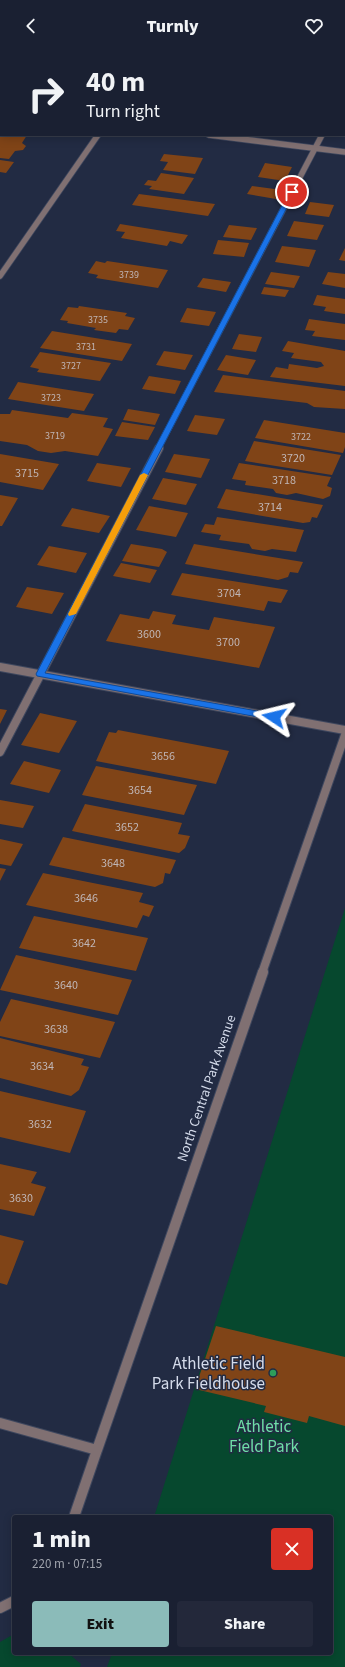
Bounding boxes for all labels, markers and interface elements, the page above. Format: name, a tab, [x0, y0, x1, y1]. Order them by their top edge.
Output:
text: Turnly	[146, 14, 199, 39]
icon: back	[20, 15, 42, 37]
icon: heart	[303, 15, 325, 37]
text: 40 m	[86, 62, 145, 102]
icon: right	[20, 68, 72, 120]
text: Turn right	[86, 99, 160, 124]
pin	[275, 175, 309, 209]
icon: arrive	[281, 181, 303, 203]
house number: 3739	[119, 268, 139, 282]
house number: 3735	[88, 313, 108, 327]
house number: 3731	[76, 340, 96, 354]
house number: 3727	[61, 359, 81, 373]
house number: 3723	[41, 391, 61, 405]
house number: 3719	[45, 429, 65, 443]
house number: 3722	[291, 430, 311, 444]
house number: 3720	[281, 450, 305, 467]
house number: 3715	[15, 465, 39, 482]
house number: 3718	[272, 472, 296, 489]
house number: 3714	[258, 499, 282, 516]
house number: 3704	[217, 585, 241, 602]
house number: 3600	[137, 626, 161, 643]
house number: 3700	[216, 634, 240, 651]
position arrow	[253, 696, 295, 738]
house number: 3656	[151, 748, 175, 765]
house number: 3654	[128, 782, 152, 799]
house number: 3652	[115, 819, 139, 836]
house number: 3648	[101, 855, 125, 872]
house number: 3646	[74, 890, 98, 907]
house number: 3642	[72, 935, 96, 952]
house number: 3640	[54, 977, 78, 994]
street label: North Central Park Avenue	[172, 1012, 241, 1164]
house number: 3638	[44, 1021, 68, 1038]
house number: 3634	[30, 1058, 54, 1075]
house number: 3632	[28, 1116, 52, 1133]
house number: 3630	[9, 1190, 33, 1207]
place label: Athletic Field Park Fieldhouse	[152, 1352, 265, 1396]
marker: Athletic Field Park Fieldhouse	[268, 1368, 278, 1378]
park label: Athletic Field Park	[229, 1415, 300, 1459]
text: 1 min	[32, 1522, 91, 1557]
button: close	[271, 1528, 313, 1570]
text: 220 m · 07:15	[32, 1555, 102, 1573]
button: Exit	[32, 1601, 169, 1647]
button: Share	[177, 1601, 313, 1647]

